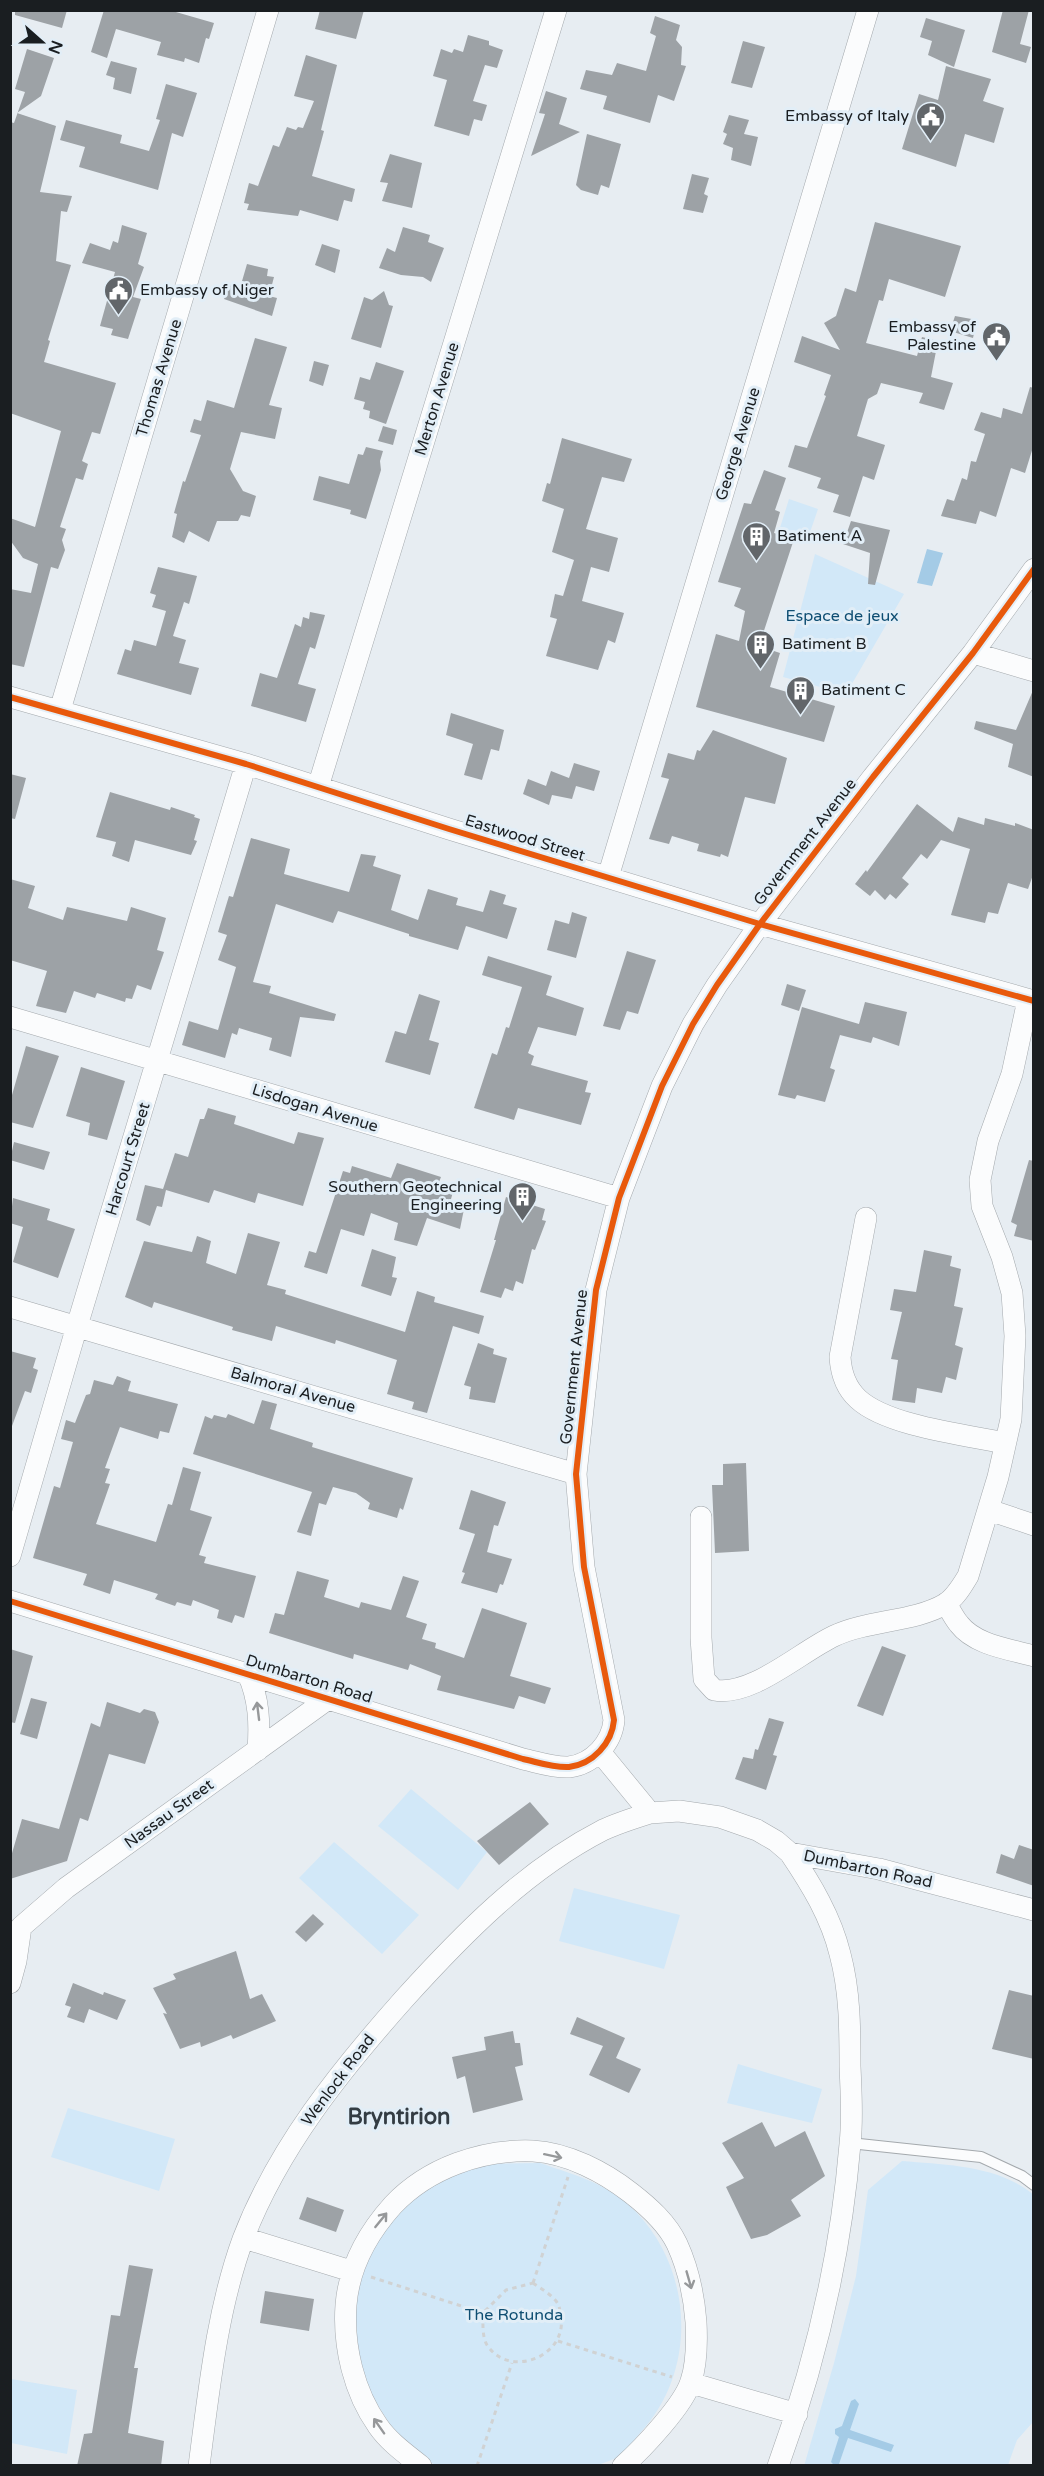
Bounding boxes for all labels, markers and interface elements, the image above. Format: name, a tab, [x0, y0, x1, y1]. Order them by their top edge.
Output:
north arrow	[12, 12, 72, 72]
text: N	[43, 37, 67, 57]
public building icon: Embassy of Italy	[914, 100, 946, 142]
place label: Embassy of Italy	[785, 106, 909, 126]
public building icon: Embassy of Niger	[103, 274, 135, 316]
place label: Embassy of Niger	[140, 280, 275, 300]
street label: Thomas Avenue	[132, 317, 186, 439]
place label: Embassy of Palestine	[888, 317, 977, 355]
public building icon: Embassy of Palestine	[981, 320, 1013, 362]
street label: Merton Avenue	[410, 340, 464, 458]
street label: George Avenue	[711, 385, 765, 503]
building icon: Batiment A	[740, 520, 772, 562]
place label: Batiment A	[777, 526, 863, 546]
park label: Espace de jeux	[785, 606, 899, 626]
building icon: Batiment B	[745, 628, 777, 670]
place label: Batiment B	[782, 634, 867, 654]
building icon: Batiment C	[784, 674, 816, 716]
place label: Batiment C	[821, 680, 906, 700]
street label: Government Avenue	[749, 774, 861, 910]
street label: Eastwood Street	[462, 810, 588, 866]
street label: Lisdogan Avenue	[249, 1079, 381, 1137]
street label: Harcourt Street	[101, 1100, 155, 1218]
place label: Southern Geotechnical Engineering	[328, 1177, 502, 1215]
building icon: Southern Geotechnical Engineering	[507, 1180, 539, 1222]
street label: Government Avenue	[556, 1288, 592, 1446]
street label: Balmoral Avenue	[228, 1363, 358, 1417]
street label: Dumbarton Road	[243, 1650, 375, 1708]
one-way arrow	[253, 1702, 264, 1721]
street label: Nassau Street	[120, 1775, 218, 1853]
street label: Dumbarton Road	[802, 1846, 934, 1892]
street label: Wenlock Road	[297, 2030, 379, 2130]
district label: Bryntirion	[347, 2104, 451, 2130]
one-way arrow	[543, 2151, 562, 2162]
one-way arrow	[374, 2212, 387, 2228]
one-way arrow	[684, 2270, 695, 2289]
park label: The Rotunda	[465, 2305, 563, 2325]
one-way arrow	[373, 2418, 385, 2434]

